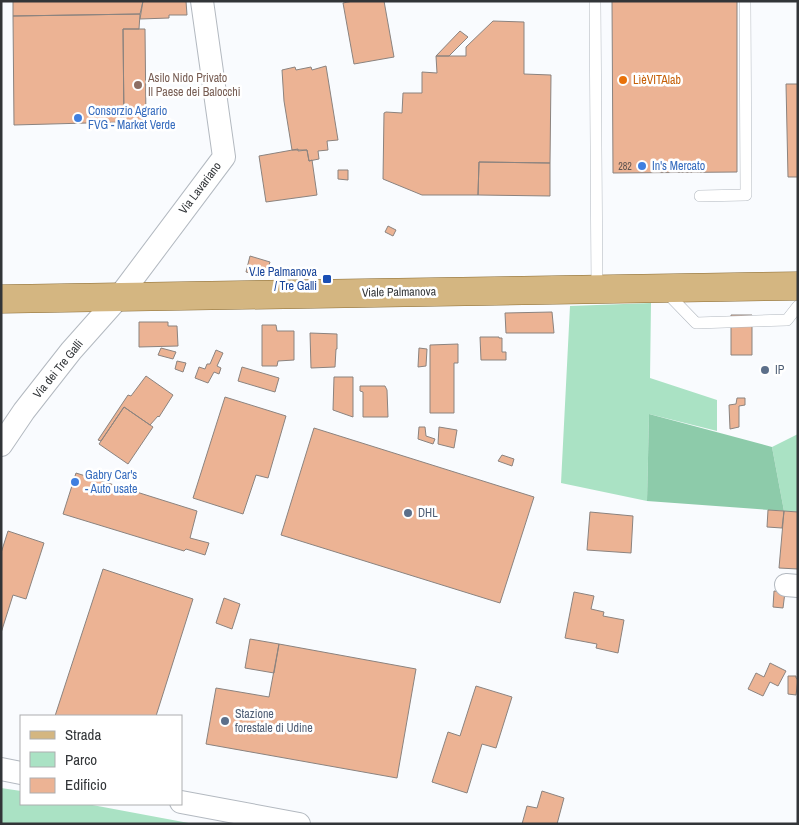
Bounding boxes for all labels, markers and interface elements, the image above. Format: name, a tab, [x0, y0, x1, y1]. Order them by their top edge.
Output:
place label: Asilo Nido Privato Il Paese dei Balocchi	[147, 70, 240, 100]
place label: LìèVITAlab	[633, 72, 681, 88]
marker: LìèVITAlab	[617, 74, 629, 86]
marker: Asilo Nido Privato Il Paese dei Balocchi	[132, 79, 144, 91]
place label: Consorzio Agrario FVG - Market Verde	[88, 103, 176, 133]
marker: Consorzio Agrario FVG - Market Verde	[72, 112, 84, 124]
place label: In's Mercato	[652, 158, 705, 174]
street label: Via Lavariano	[175, 159, 225, 217]
house number: 282	[618, 160, 632, 173]
marker: In's Mercato	[636, 160, 648, 172]
place label: V.le Palmanova / Tre Galli	[249, 264, 318, 294]
marker: V.le Palmanova / Tre Galli	[321, 273, 333, 285]
street label: Viale Palmanova	[362, 283, 437, 301]
street label: Via dei Tre Galli	[29, 336, 87, 402]
place label: IP	[775, 362, 785, 378]
marker: IP	[759, 364, 771, 376]
place label: Gabry Car's - Auto usate	[85, 467, 138, 497]
marker: Gabry Car's - Auto usate	[69, 476, 81, 488]
place label: DHL	[418, 505, 438, 521]
marker: DHL	[402, 507, 414, 519]
place label: Stazione forestale di Udine	[235, 706, 313, 736]
legend	[20, 715, 182, 805]
marker: Stazione forestale di Udine	[219, 715, 231, 727]
text: Strada	[65, 724, 101, 745]
text: Parco	[65, 749, 97, 770]
text: Edificio	[65, 774, 107, 795]

